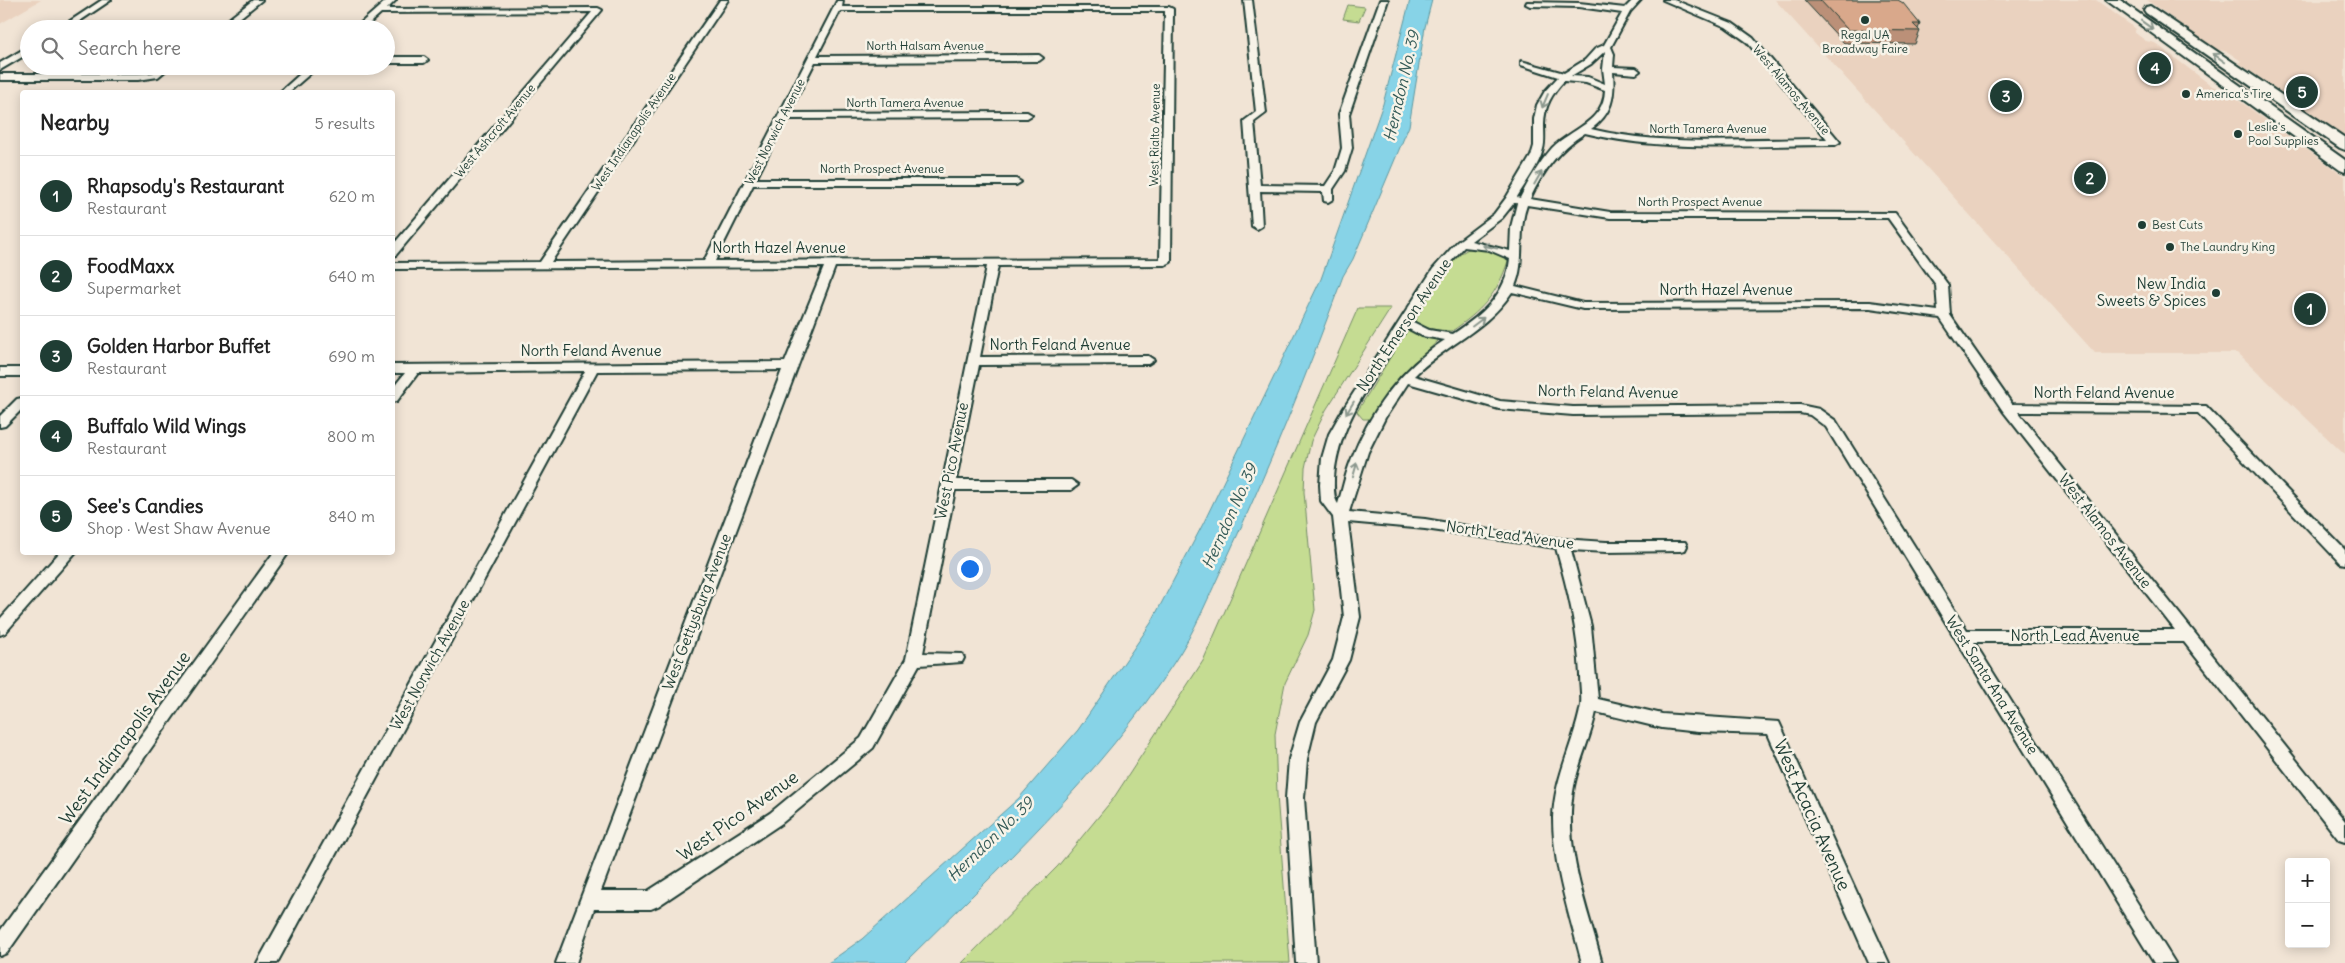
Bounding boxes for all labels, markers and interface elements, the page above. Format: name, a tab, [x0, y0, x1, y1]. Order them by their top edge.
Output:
marker: Regal UA Broadway Faire	[1859, 14, 1871, 26]
search box	[20, 20, 395, 75]
one-way arrow	[2140, 20, 2153, 31]
water label: Herndon No. 39	[1379, 27, 1424, 143]
place label: Regal UA Broadway Faire	[1822, 27, 1908, 56]
icon: search	[38, 34, 66, 62]
text: Search here	[78, 36, 181, 60]
street label: North Halsam Avenue	[866, 38, 984, 53]
street label: West Alamos Avenue	[1750, 42, 1833, 138]
pin: 4	[2139, 49, 2171, 87]
one-way arrow	[2212, 53, 2226, 63]
street label: West Indianapolis Avenue	[588, 70, 679, 194]
pin: 5	[2286, 73, 2318, 111]
street label: West Norwich Avenue	[741, 76, 808, 187]
pin: 3	[1990, 77, 2022, 115]
street label: West Ashcroft Avenue	[451, 81, 538, 181]
street label: West Rialto Avenue	[1146, 83, 1163, 187]
place label: America's Tire	[2196, 86, 2272, 101]
marker: America's Tire	[2180, 88, 2192, 100]
one-way arrow	[1539, 93, 1549, 108]
street label: North Tamera Avenue	[846, 95, 964, 110]
text: Nearby	[40, 109, 110, 136]
text: 5 results	[314, 113, 375, 133]
place label: Leslie's Pool Supplies	[2248, 119, 2319, 148]
street label: North Tamera Avenue	[1649, 121, 1767, 136]
marker: Leslie's Pool Supplies	[2232, 128, 2244, 140]
pin: 2	[2074, 159, 2106, 197]
street label: North Prospect Avenue	[820, 161, 944, 176]
one-way arrow	[1533, 171, 1543, 185]
text: Rhapsody's Restaurant	[87, 174, 284, 198]
text: 1	[53, 186, 59, 206]
text: 620 m	[329, 186, 375, 206]
street label: North Prospect Avenue	[1638, 194, 1762, 209]
text: Restaurant	[87, 198, 167, 218]
place label: Best Cuts	[2152, 217, 2203, 232]
marker: Best Cuts	[2136, 219, 2148, 231]
street label: North Hazel Avenue	[712, 238, 846, 257]
place label: The Laundry King	[2180, 239, 2275, 254]
one-way arrow	[1482, 241, 1498, 251]
marker: The Laundry King	[2164, 241, 2176, 253]
text: FoodMaxx	[87, 254, 174, 278]
street label: North Emerson Avenue	[1352, 255, 1455, 395]
text: 2	[52, 266, 60, 286]
text: 640 m	[328, 266, 375, 286]
place label: New India Sweets & Spices	[2097, 274, 2206, 310]
text: Supermarket	[87, 278, 181, 298]
street label: North Hazel Avenue	[1659, 280, 1793, 299]
marker: New India Sweets & Spices	[2210, 287, 2222, 299]
pin: 1	[2294, 290, 2326, 328]
one-way arrow	[1471, 316, 1484, 327]
text: Golden Harbor Buffet	[87, 334, 270, 358]
street label: North Feland Avenue	[989, 335, 1131, 354]
street label: North Feland Avenue	[520, 341, 662, 360]
text: 3	[51, 346, 61, 366]
text: 690 m	[328, 346, 375, 366]
text: Restaurant	[87, 358, 167, 378]
street label: North Feland Avenue	[1537, 381, 1679, 402]
street label: North Feland Avenue	[2033, 383, 2175, 402]
one-way arrow	[1345, 400, 1355, 415]
street label: West Pico Avenue	[931, 401, 972, 521]
text: Buffalo Wild Wings	[87, 414, 246, 438]
text: 4	[51, 426, 61, 446]
text: 800 m	[327, 426, 375, 446]
text: Restaurant	[87, 438, 167, 458]
water label: Herndon No. 39	[1197, 459, 1262, 571]
one-way arrow	[1351, 462, 1360, 478]
street label: West Alamos Avenue	[2055, 470, 2156, 592]
text: See's Candies	[87, 494, 203, 518]
text: 5	[51, 506, 61, 526]
text: 840 m	[328, 506, 375, 526]
street label: North Lead Avenue	[1445, 516, 1575, 553]
text: Shop · West Shaw Avenue	[87, 518, 271, 538]
street label: West Gettysburg Avenue	[658, 531, 735, 693]
your location	[957, 556, 983, 582]
street label: West Norwich Avenue	[386, 596, 473, 734]
street label: West Santa Ana Avenue	[1942, 612, 2043, 758]
street label: North Lead Avenue	[2010, 626, 2140, 645]
street label: West Indianapolis Avenue	[54, 646, 195, 829]
street label: West Acacia Avenue	[1769, 736, 1856, 894]
street label: West Pico Avenue	[673, 765, 803, 866]
water label: Herndon No. 39	[943, 791, 1039, 885]
map controls	[2285, 858, 2330, 948]
button: +	[2285, 858, 2330, 903]
button: −	[2285, 903, 2330, 948]

